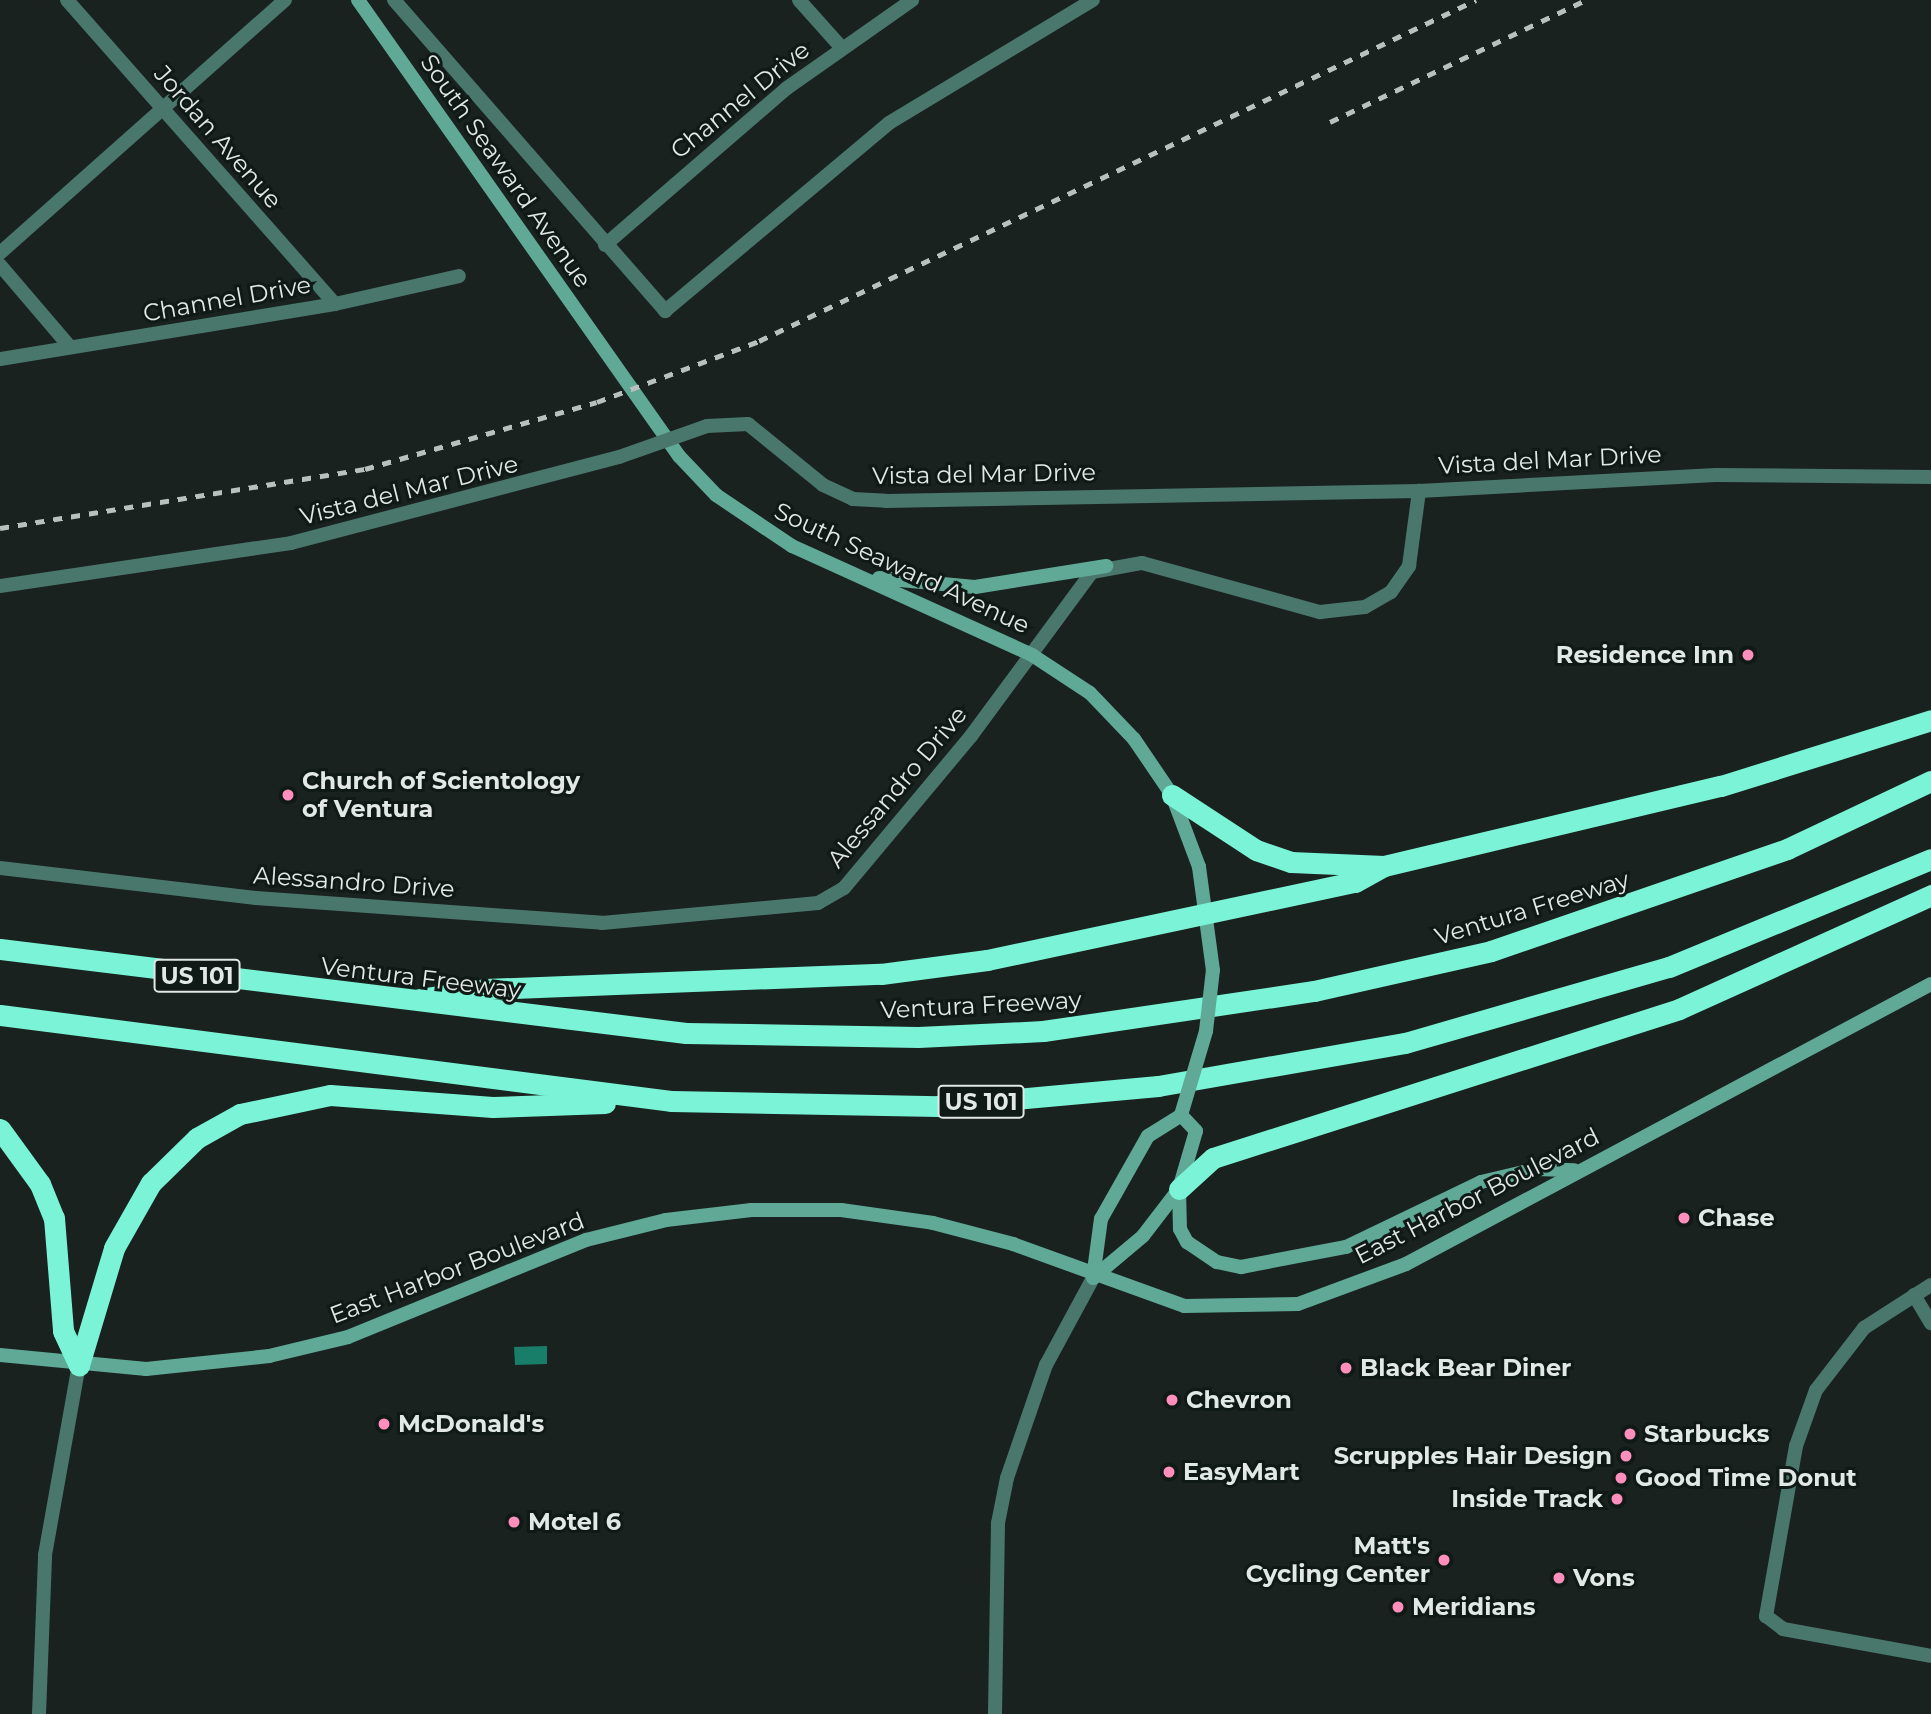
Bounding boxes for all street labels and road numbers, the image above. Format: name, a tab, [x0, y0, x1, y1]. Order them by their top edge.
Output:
street label: Channel Drive	[665, 35, 815, 165]
street label: South Seaward Avenue	[414, 49, 598, 293]
street label: Jordan Avenue	[148, 60, 288, 214]
street label: Channel Drive	[141, 270, 313, 328]
street label: Vista del Mar Drive	[1438, 440, 1662, 480]
street label: Vista del Mar Drive	[297, 449, 521, 531]
street label: Vista del Mar Drive	[872, 458, 1096, 490]
street label: South Seaward Avenue	[770, 496, 1034, 640]
street label: Alessandro Drive	[821, 700, 973, 874]
street label: Alessandro Drive	[252, 861, 456, 903]
street label: Ventura Freeway	[1431, 865, 1633, 951]
street label: Ventura Freeway	[319, 951, 523, 1005]
road number: US 101	[153, 956, 241, 995]
street label: Ventura Freeway	[880, 985, 1082, 1025]
road number: US 101	[937, 1082, 1025, 1121]
street label: East Harbor Boulevard	[1350, 1122, 1604, 1270]
street label: East Harbor Boulevard	[326, 1206, 588, 1330]

